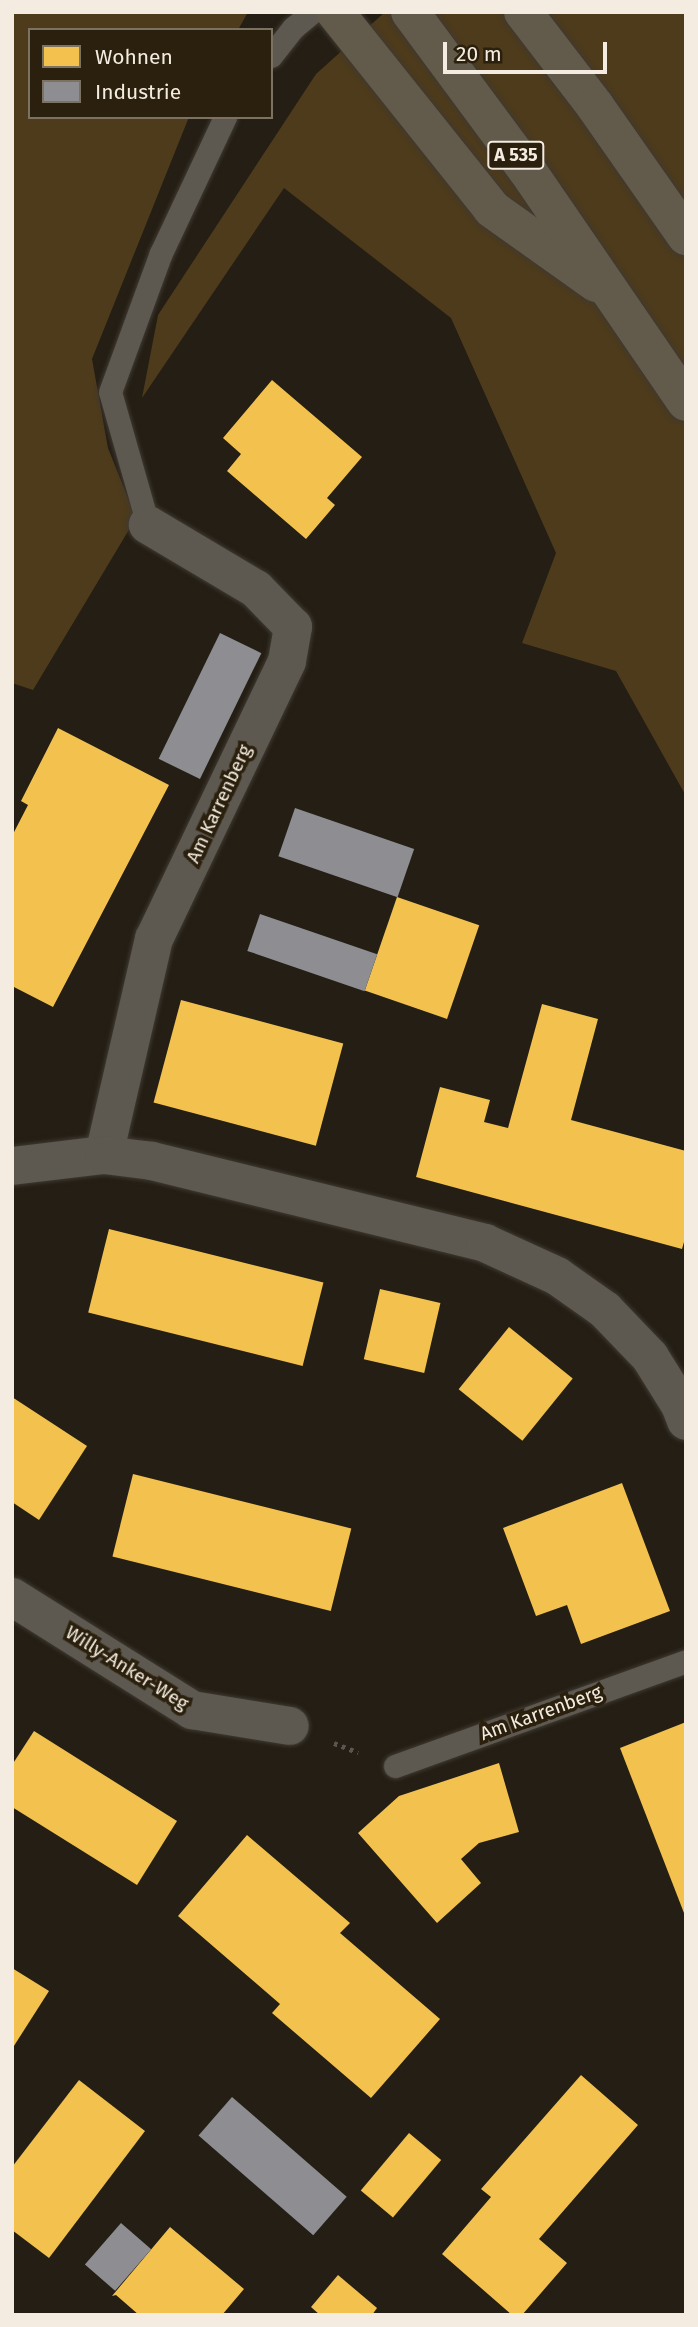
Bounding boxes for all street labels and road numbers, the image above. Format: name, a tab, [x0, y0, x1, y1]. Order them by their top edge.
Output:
road number: A 535	[486, 140, 546, 170]
street label: Am Karrenberg	[182, 741, 256, 867]
street label: Willy-Anker-Weg	[61, 1621, 193, 1715]
street label: Am Karrenberg	[477, 1680, 605, 1746]

